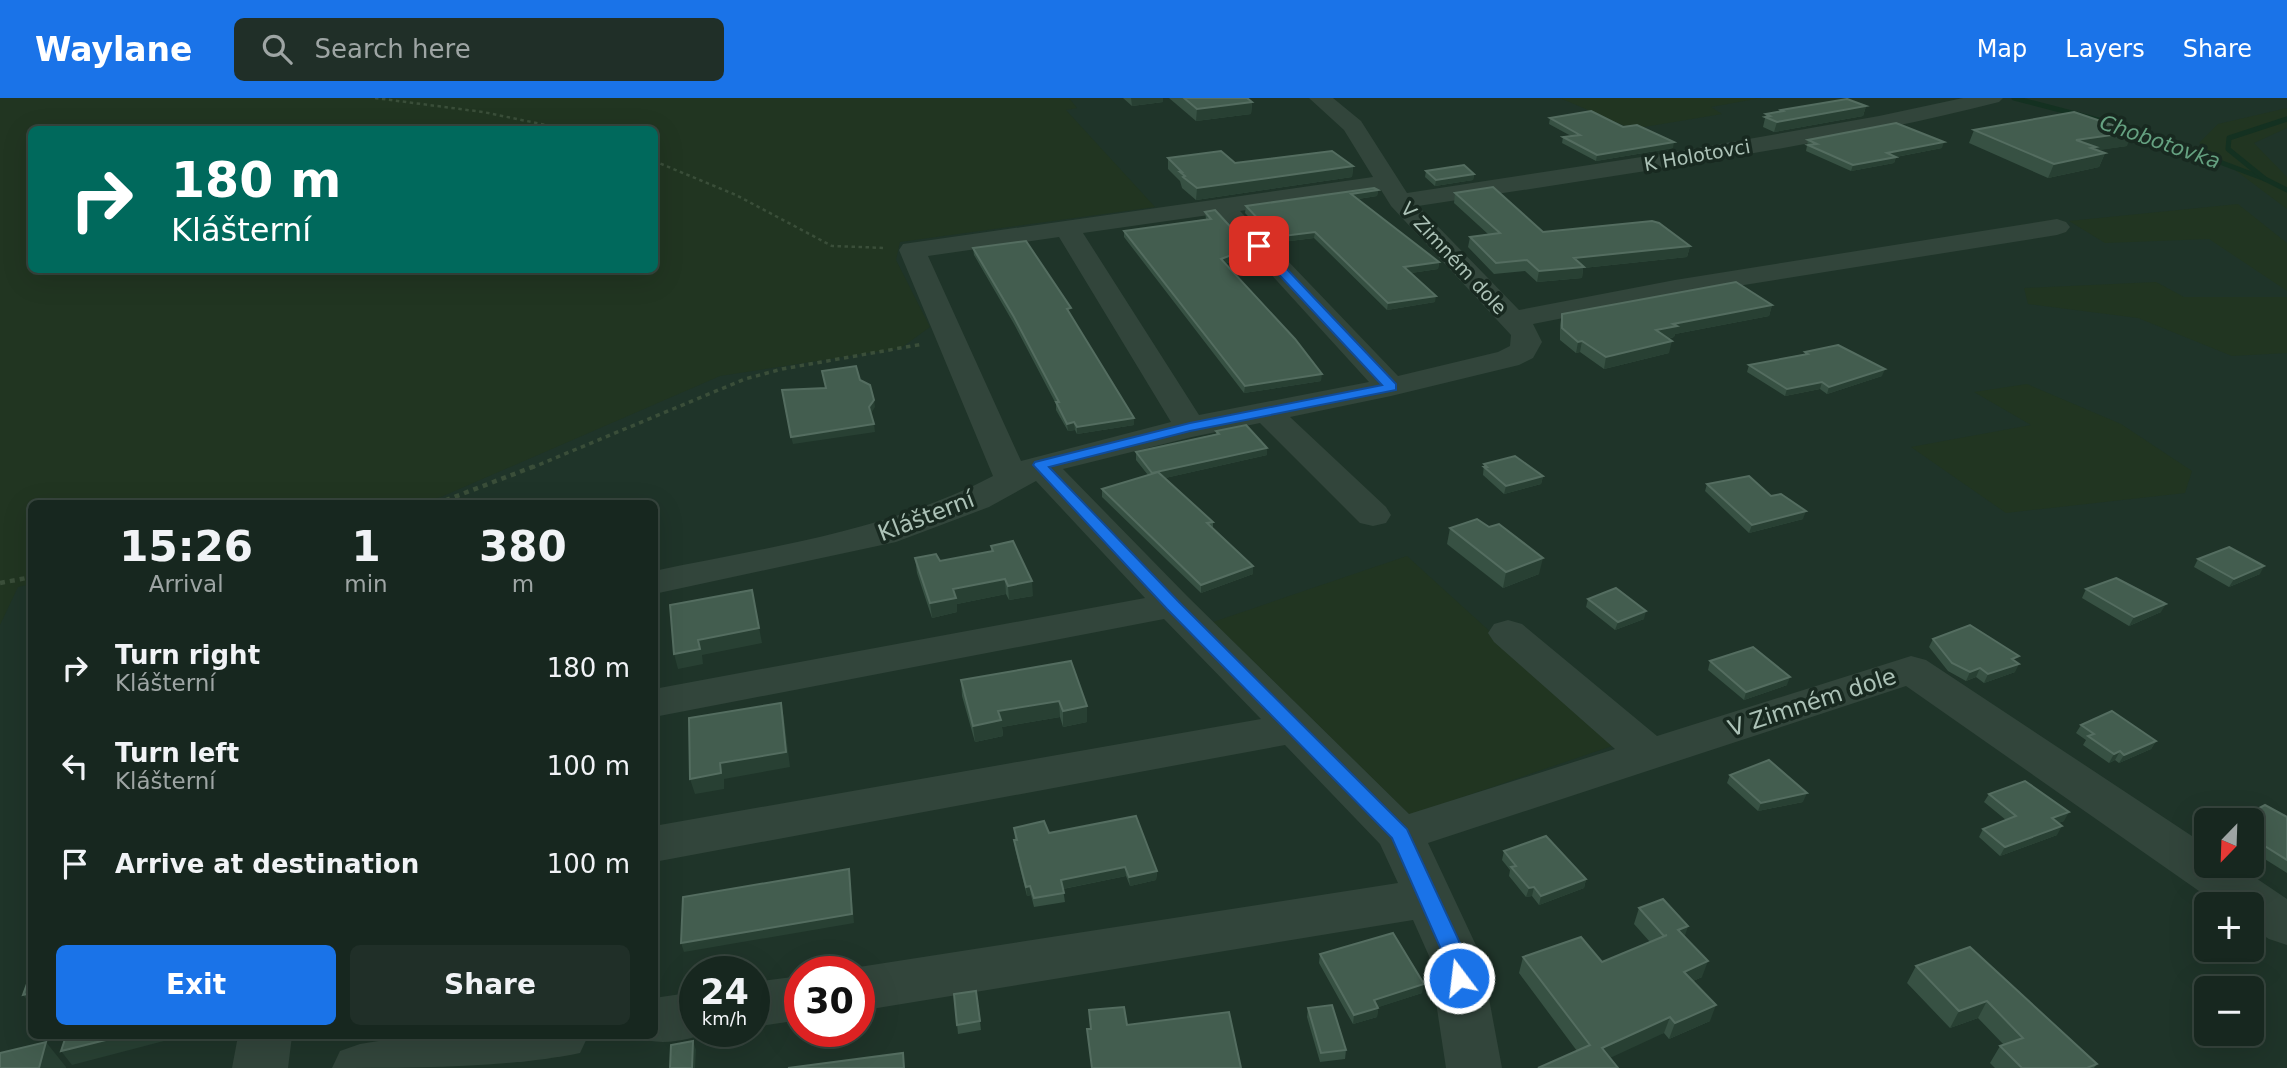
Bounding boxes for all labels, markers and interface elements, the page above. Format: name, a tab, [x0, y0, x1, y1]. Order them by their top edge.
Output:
search box	[234, 18, 724, 81]
text: Waylane	[35, 30, 192, 69]
icon: search	[258, 30, 296, 68]
text: Search here	[314, 34, 471, 64]
text: Map	[1977, 35, 2027, 63]
text: Layers	[2065, 35, 2145, 63]
text: Share	[2183, 35, 2252, 63]
water label: Chobotovka	[2097, 110, 2223, 174]
street label: K Holotovci	[1642, 135, 1752, 175]
text: 180 m	[171, 152, 341, 209]
icon: right	[56, 154, 147, 245]
street label: V Zimném dole	[1397, 198, 1511, 318]
text: Klášterní	[171, 211, 311, 249]
pin	[1229, 216, 1289, 276]
icon: arrive	[1240, 227, 1278, 265]
street label: Klášterní	[874, 486, 978, 546]
text: 15:26	[119, 522, 253, 571]
text: 1	[351, 522, 381, 571]
text: 380	[479, 522, 567, 571]
text: Arrival	[149, 571, 224, 597]
text: min	[344, 571, 388, 597]
text: m	[512, 571, 534, 597]
text: Turn right	[115, 640, 260, 670]
icon: right	[56, 649, 94, 687]
text: 180 m	[547, 653, 630, 683]
street label: V Zimném dole	[1725, 663, 1899, 741]
text: Klášterní	[115, 670, 216, 696]
text: Turn left	[115, 738, 239, 768]
icon: left	[56, 747, 94, 785]
text: 100 m	[547, 751, 630, 781]
text: Klášterní	[115, 768, 216, 794]
north arrow	[2194, 808, 2264, 878]
map controls	[2194, 808, 2264, 1046]
icon: arrive	[56, 845, 94, 883]
text: Arrive at destination	[115, 849, 419, 879]
text: 100 m	[547, 849, 630, 879]
button: +	[2194, 892, 2264, 962]
position arrow	[1422, 941, 1496, 1015]
button: Exit	[56, 945, 336, 1025]
button: Share	[350, 945, 630, 1025]
speed limit sign: 30	[784, 956, 875, 1047]
text: 24	[700, 972, 749, 1012]
button: −	[2194, 976, 2264, 1046]
text: km/h	[702, 1008, 747, 1029]

